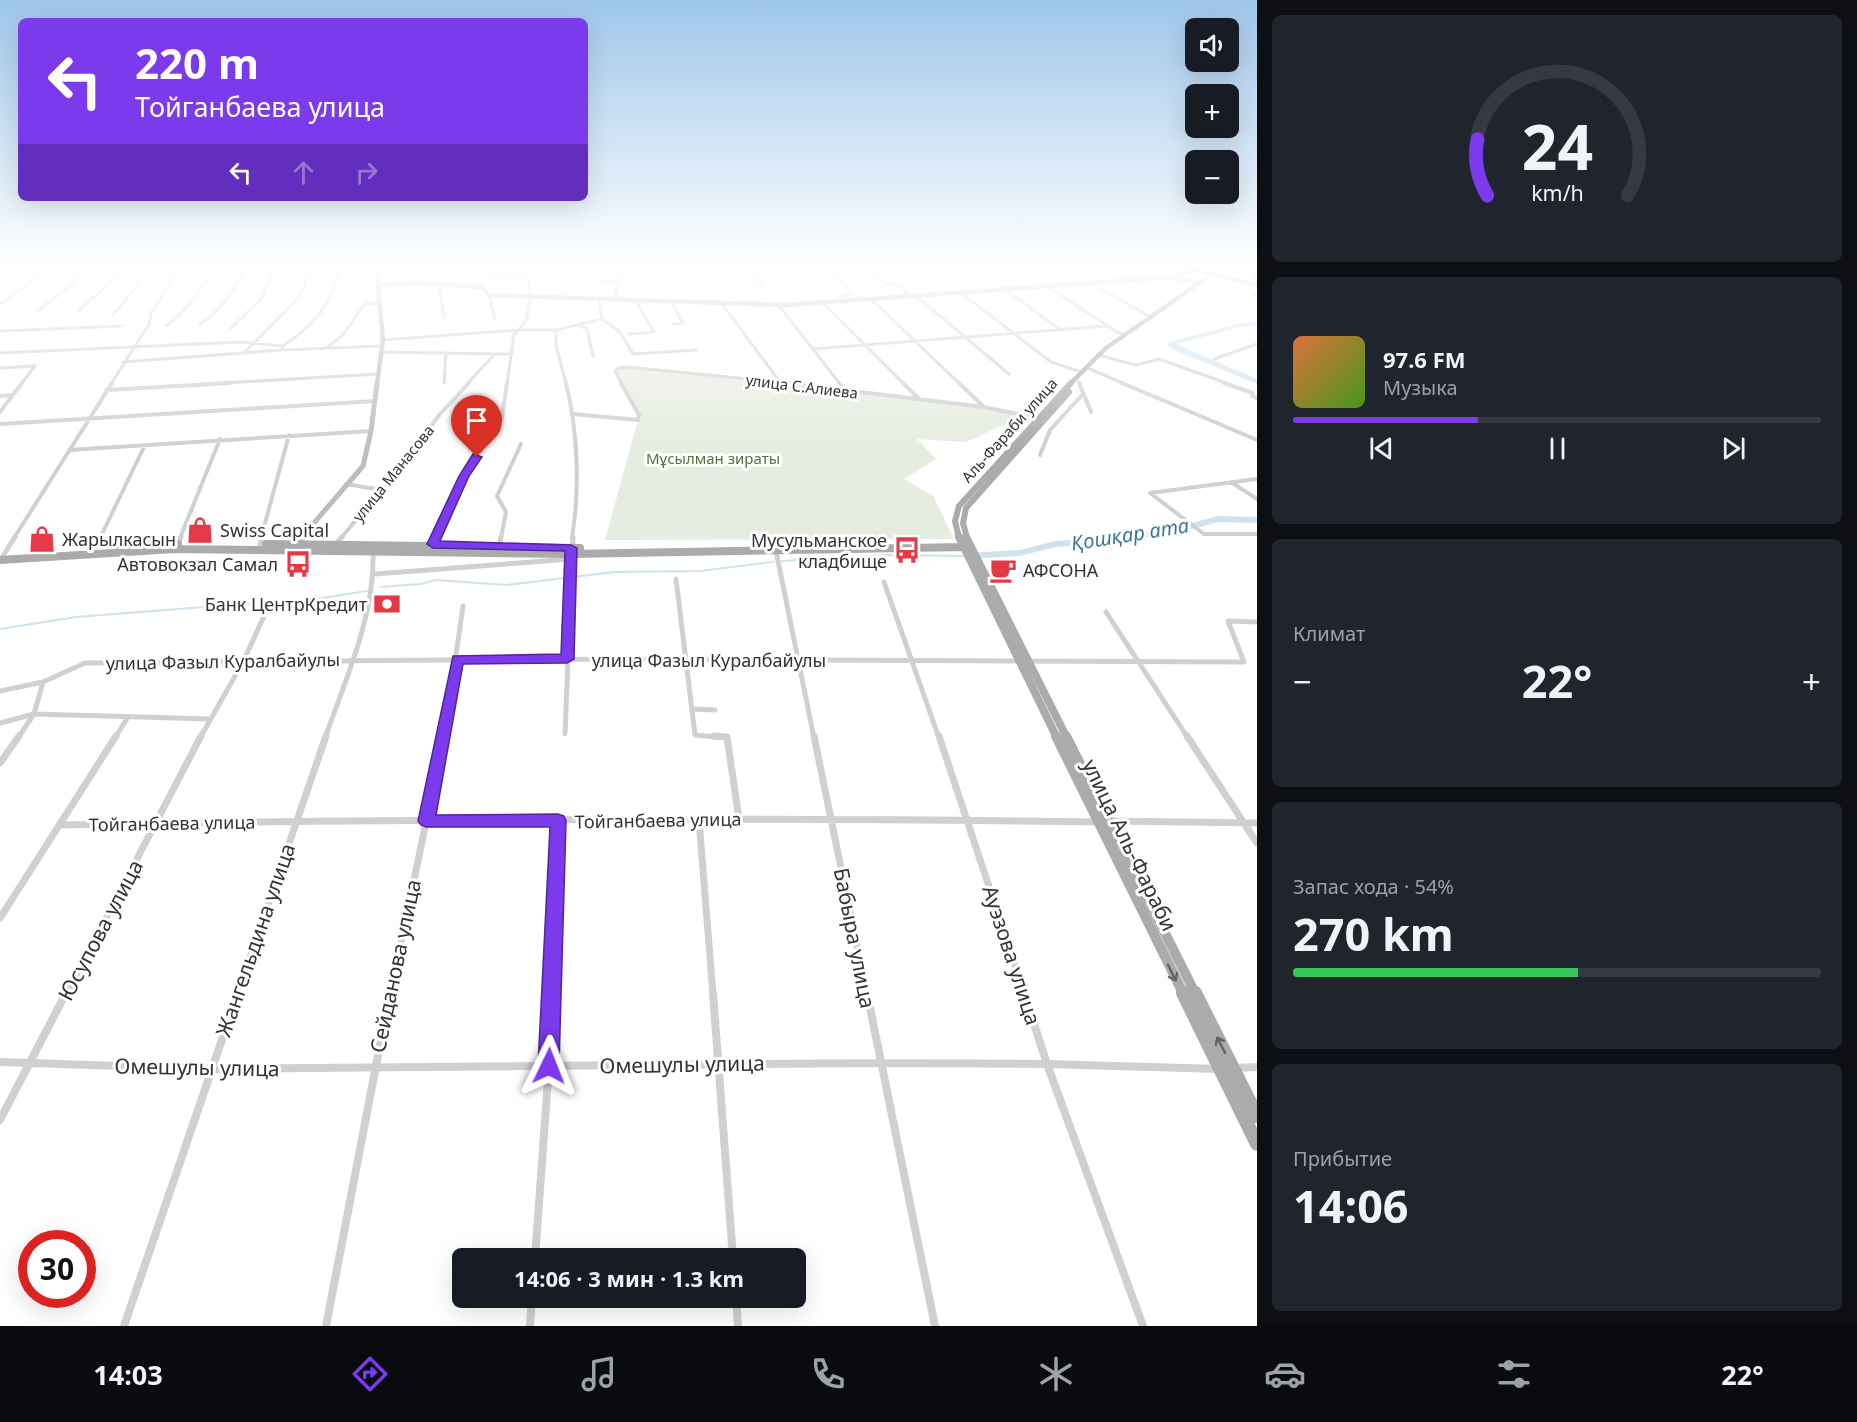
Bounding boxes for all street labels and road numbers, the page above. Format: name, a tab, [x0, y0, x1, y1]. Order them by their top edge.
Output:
street label: улица С.Алиева	[745, 369, 859, 403]
street label: Аль-Фараби улица	[957, 373, 1061, 487]
street label: улица Манасова	[348, 421, 438, 525]
street label: улица Фазыл Куралбайулы	[106, 647, 340, 675]
street label: улица Фазыл Куралбайулы	[592, 648, 826, 672]
street label: улица Аль-Фараби	[1076, 754, 1184, 936]
street label: Тойганбаева улица	[574, 807, 742, 833]
street label: Тойганбаева улица	[88, 810, 256, 836]
street label: Жангельдина улица	[209, 839, 301, 1041]
street label: Юсупова улица	[51, 855, 149, 1005]
street label: Бабыра улица	[828, 865, 882, 1011]
street label: Сейданова улица	[363, 877, 427, 1055]
street label: Ауэзова улица	[976, 882, 1048, 1028]
street label: Омешулы улица	[599, 1049, 765, 1079]
street label: Омешулы улица	[114, 1052, 280, 1082]

